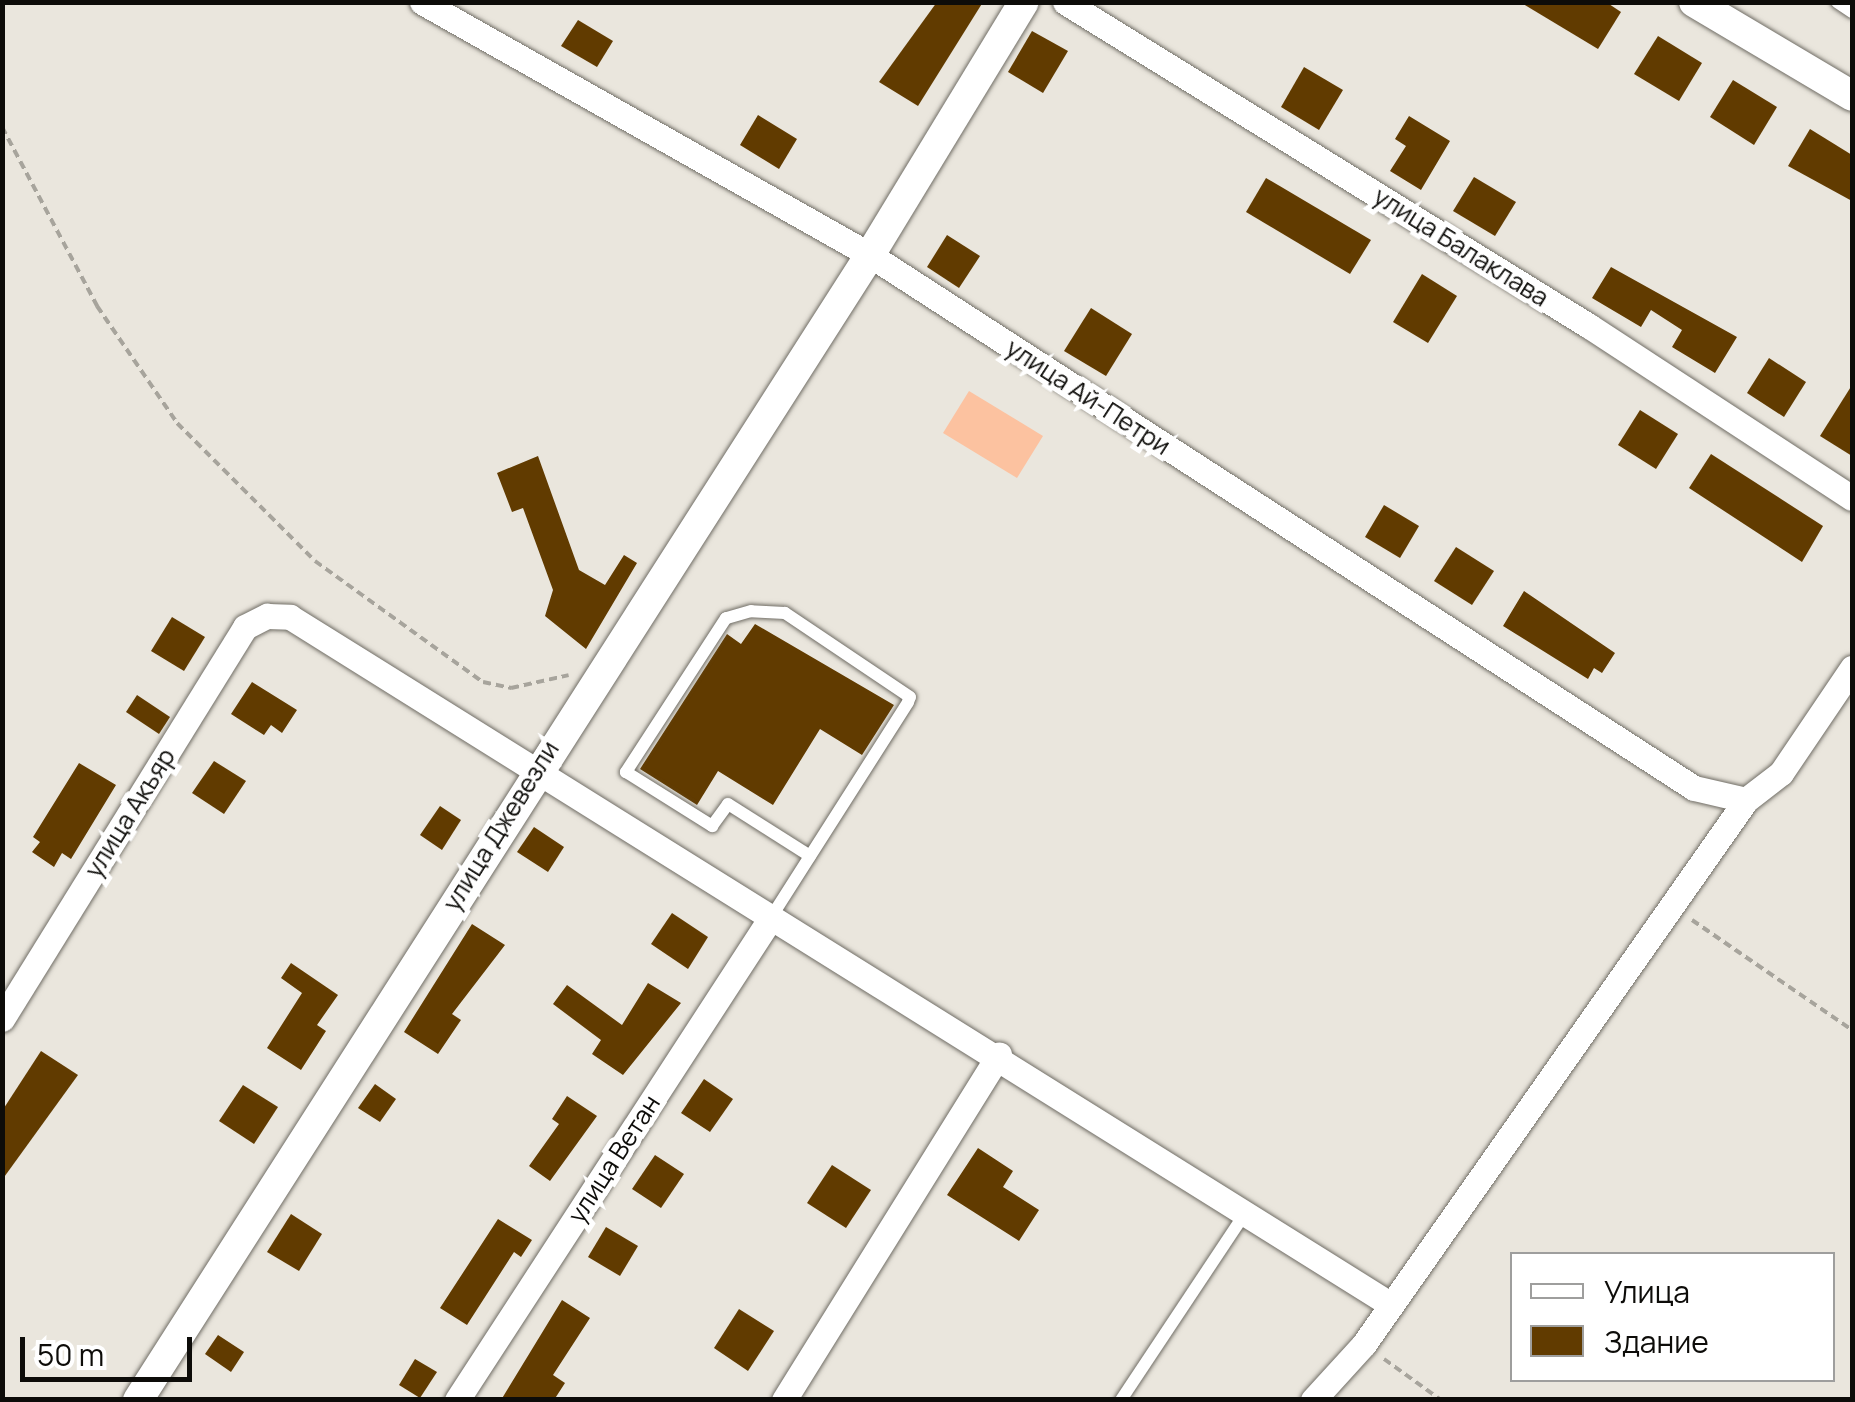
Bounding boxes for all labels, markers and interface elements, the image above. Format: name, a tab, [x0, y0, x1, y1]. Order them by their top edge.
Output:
street label: улица Балаклава	[1368, 181, 1554, 313]
street label: улица Ай-Петри	[1000, 333, 1176, 461]
street label: улица Джевезли	[437, 736, 565, 916]
street label: улица Акъяр	[78, 743, 182, 883]
street label: улица Ветан	[562, 1090, 666, 1228]
legend	[1510, 1252, 1835, 1382]
text: Улица	[1604, 1271, 1690, 1312]
scale bar	[25, 1317, 198, 1379]
text: Здание	[1604, 1321, 1709, 1362]
text: 50 m	[37, 1334, 104, 1375]

